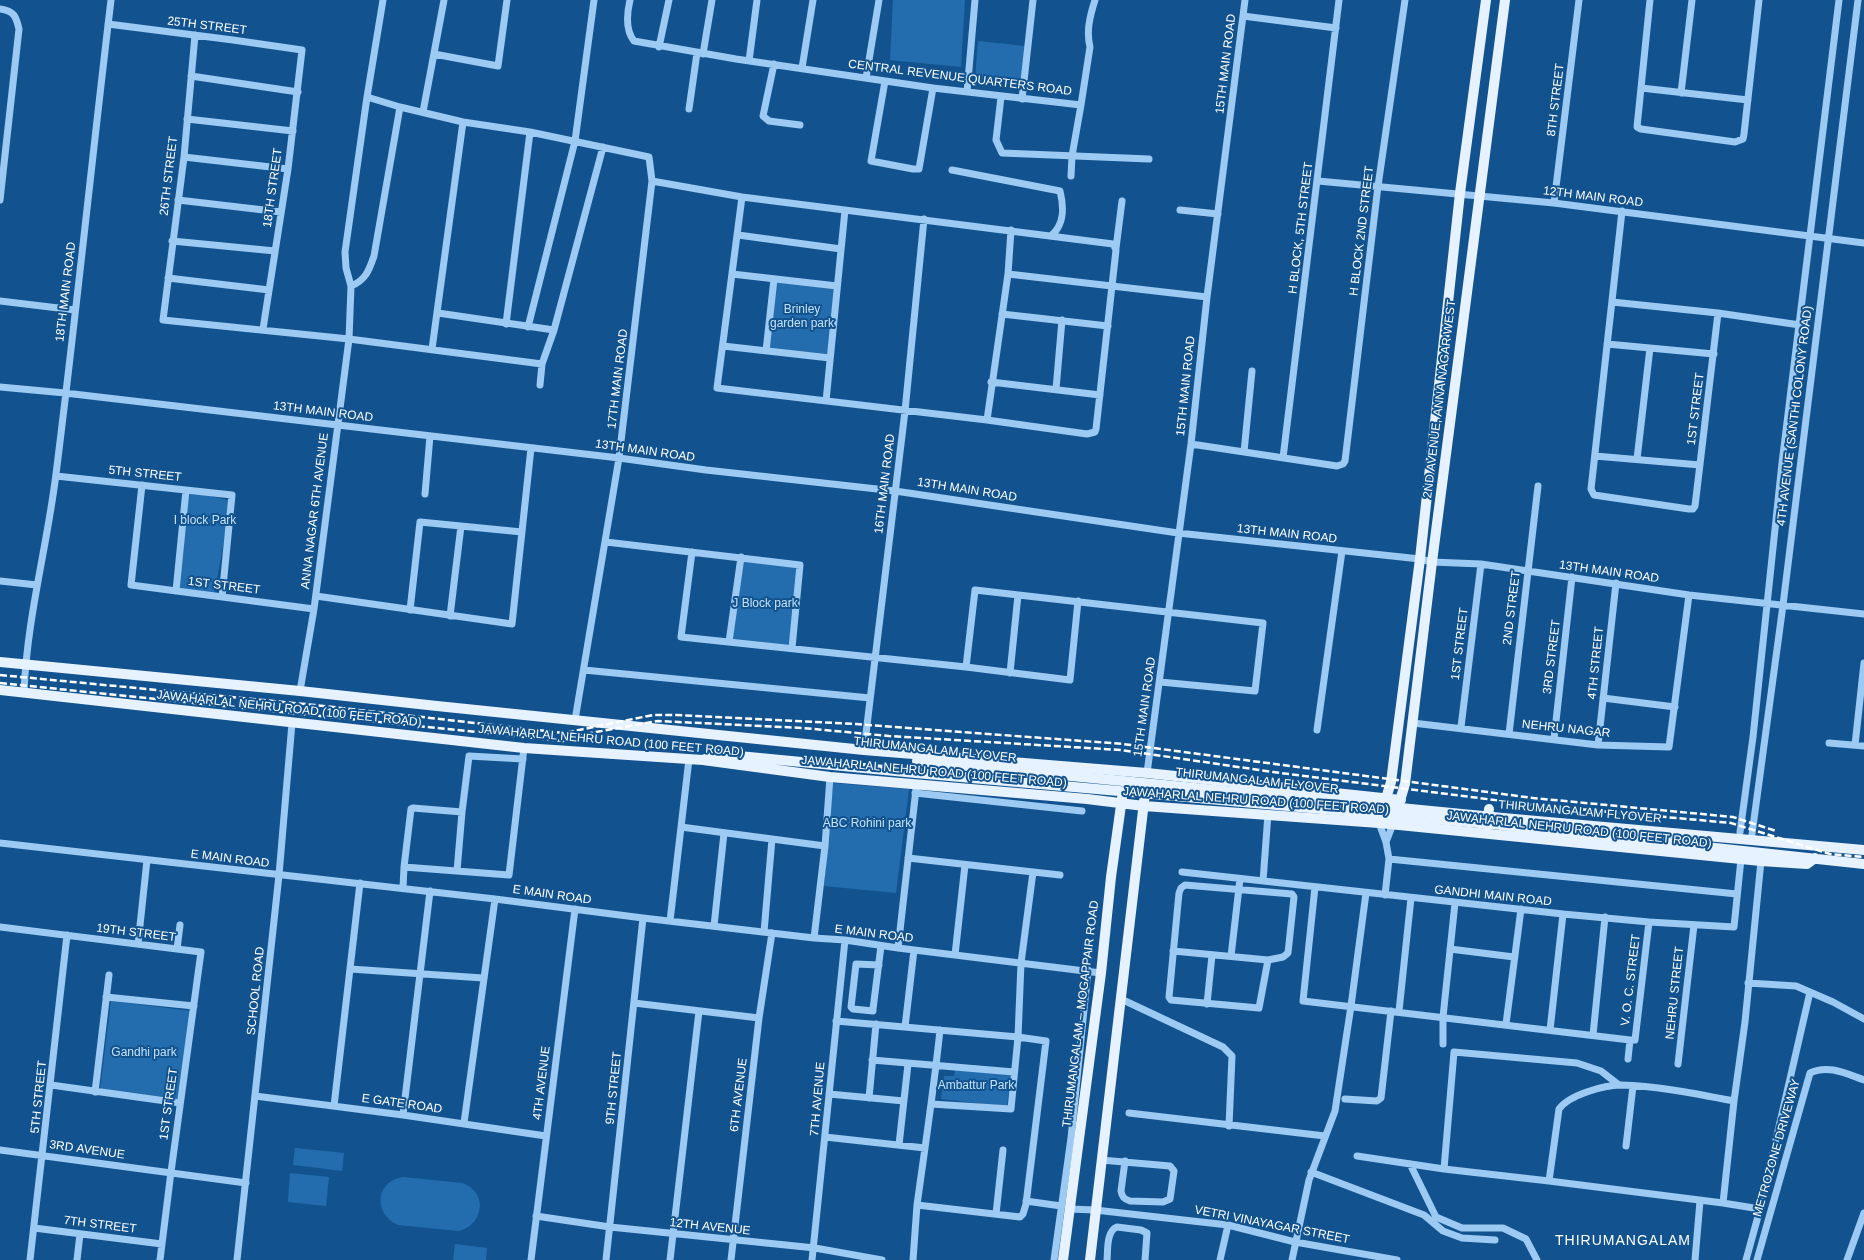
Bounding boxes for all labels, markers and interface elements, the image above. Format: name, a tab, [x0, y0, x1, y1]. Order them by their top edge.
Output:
street label: 15TH MAIN ROAD	[1213, 13, 1239, 115]
street label: 25TH STREET	[166, 14, 248, 38]
street label: CENTRAL REVENUE QUARTERS ROAD	[847, 57, 1073, 99]
street label: 8TH STREET	[1544, 63, 1568, 137]
street label: 26TH STREET	[157, 135, 181, 217]
street label: 18TH STREET	[260, 147, 286, 229]
street label: H BLOCK, 5TH STREET	[1286, 161, 1316, 295]
street label: H BLOCK 2ND STREET	[1347, 165, 1377, 297]
street label: 12TH MAIN ROAD	[1542, 184, 1644, 210]
street label: 18TH MAIN ROAD	[53, 241, 79, 343]
street label: 2ND AVENUE, ANNA NAGAR WEST	[1421, 299, 1459, 499]
park label: Brinley garden park	[770, 303, 834, 331]
street label: 4TH AVENUE (SANTHI COLONY ROAD)	[1774, 305, 1816, 527]
street label: 17TH MAIN ROAD	[605, 328, 631, 430]
street label: 15TH MAIN ROAD	[1174, 335, 1198, 437]
street label: 1ST STREET	[1684, 372, 1708, 446]
street label: 13TH MAIN ROAD	[272, 399, 374, 425]
street label: ANNA NAGAR 6TH AVENUE	[298, 432, 332, 590]
street label: 16TH MAIN ROAD	[872, 433, 898, 535]
street label: 13TH MAIN ROAD	[594, 437, 696, 465]
street label: 5TH STREET	[108, 463, 182, 485]
street label: 13TH MAIN ROAD	[916, 475, 1018, 505]
park label: I block Park	[174, 514, 236, 528]
street label: 13TH MAIN ROAD	[1236, 522, 1338, 546]
street label: 13TH MAIN ROAD	[1558, 558, 1660, 586]
street label: 2ND STREET	[1500, 570, 1524, 646]
street label: 1ST STREET	[187, 574, 261, 598]
park label: J Block park	[732, 597, 798, 611]
street label: 1ST STREET	[1448, 607, 1472, 681]
street label: 3RD STREET	[1540, 619, 1564, 695]
street label: 4TH STREET	[1585, 626, 1607, 700]
street label: 15TH MAIN ROAD	[1131, 656, 1159, 758]
street label: JAWAHARLAL NEHRU ROAD (100 FEET ROAD)	[156, 688, 422, 730]
street label: NEHRU NAGAR	[1521, 717, 1611, 741]
street label: JAWAHARLAL NEHRU ROAD (100 FEET ROAD)	[478, 722, 744, 760]
street label: THIRUMANGALAM FLYOVER	[853, 734, 1017, 766]
street label: JAWAHARLAL NEHRU ROAD (100 FEET ROAD)	[801, 753, 1067, 791]
street label: THIRUMANGALAM FLYOVER	[1175, 765, 1339, 797]
street label: JAWAHARLAL NEHRU ROAD (100 FEET ROAD)	[1123, 785, 1389, 817]
street label: THIRUMANGALAM FLYOVER	[1498, 798, 1662, 826]
street label: JAWAHARLAL NEHRU ROAD (100 FEET ROAD)	[1446, 809, 1712, 851]
park label: ABC Rohini park	[823, 817, 911, 831]
street label: E MAIN ROAD	[190, 847, 270, 871]
street label: E MAIN ROAD	[512, 882, 592, 908]
street label: GANDHI MAIN ROAD	[1434, 883, 1552, 909]
street label: THIRUMANGALAM – MOGAPPAIR ROAD	[1060, 900, 1102, 1128]
street label: 19TH STREET	[95, 921, 177, 945]
street label: E MAIN ROAD	[834, 922, 914, 946]
street label: V. O. C. STREET	[1618, 933, 1644, 1027]
street label: SCHOOL ROAD	[244, 946, 268, 1036]
street label: NEHRU STREET	[1663, 946, 1687, 1040]
street label: 4TH AVENUE	[530, 1045, 554, 1121]
park label: Gandhi park	[111, 1046, 177, 1060]
street label: 9TH STREET	[603, 1051, 625, 1125]
street label: 6TH AVENUE	[727, 1057, 751, 1133]
street label: 5TH STREET	[28, 1060, 50, 1134]
street label: 7TH AVENUE	[808, 1061, 828, 1137]
street label: 1ST STREET	[157, 1067, 181, 1141]
street label: METROZONE DRIVEWAY	[1750, 1077, 1804, 1219]
park label: Ambattur Park	[938, 1079, 1014, 1093]
street label: E GATE ROAD	[361, 1091, 443, 1117]
street label: 3RD AVENUE	[48, 1138, 126, 1162]
street label: VETRI VINAYAGAR STREET	[1193, 1203, 1351, 1247]
street label: 7TH STREET	[63, 1213, 137, 1237]
street label: 12TH AVENUE	[669, 1216, 751, 1238]
district label: THIRUMANGALAM	[1555, 1233, 1691, 1249]

